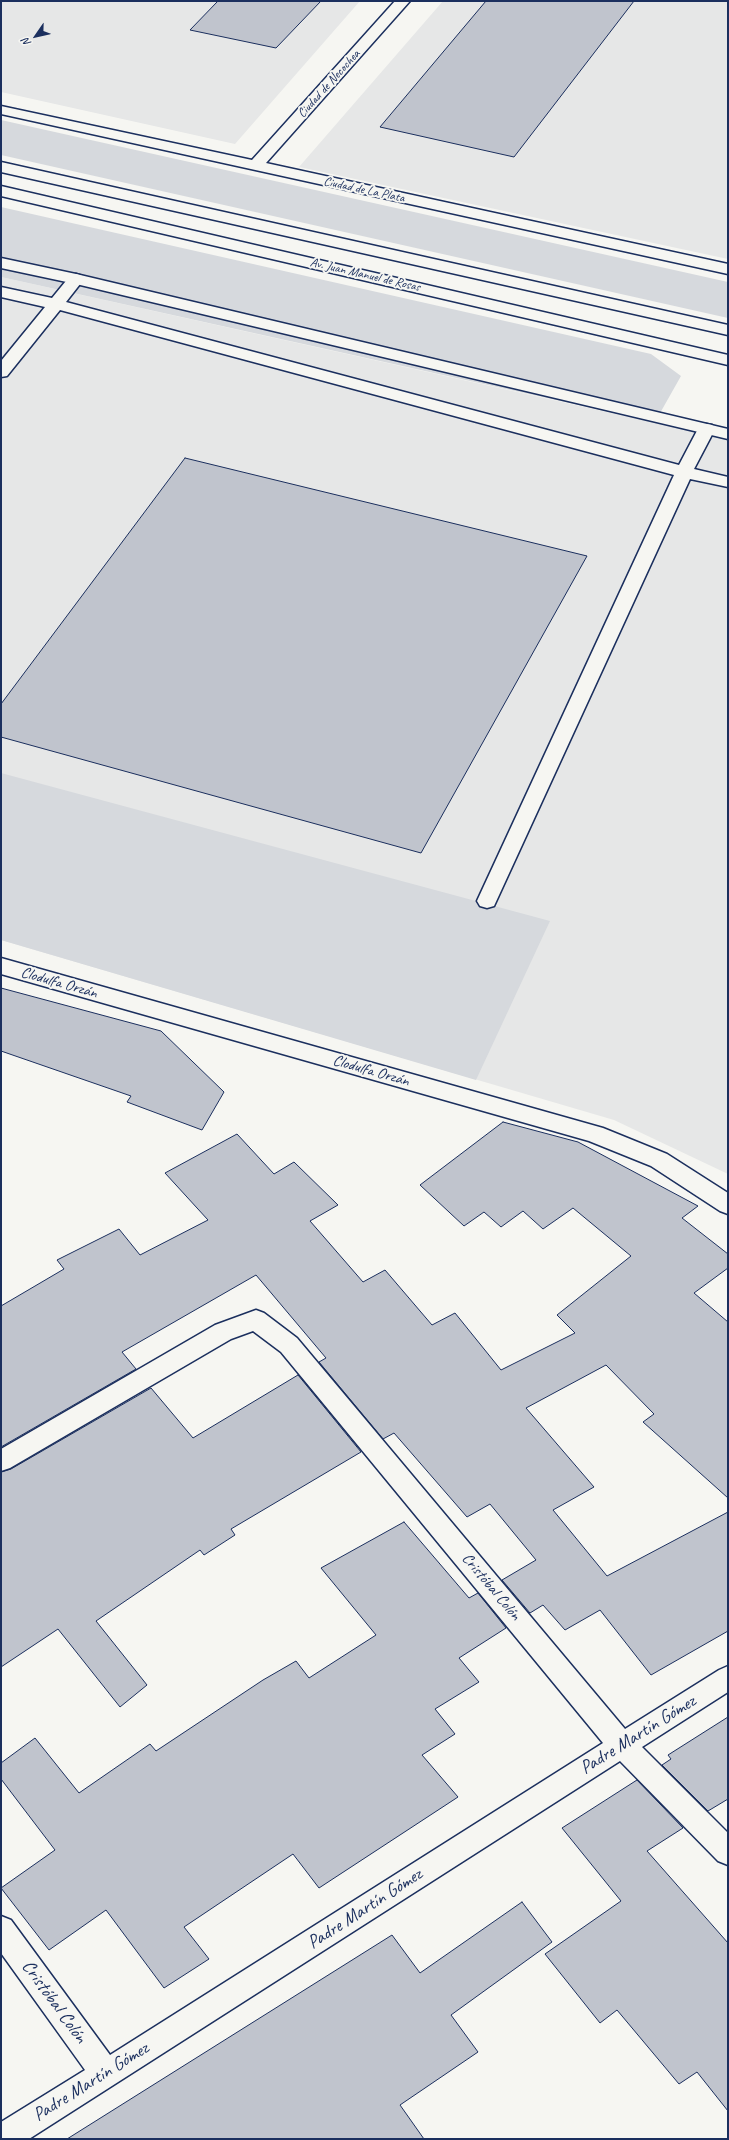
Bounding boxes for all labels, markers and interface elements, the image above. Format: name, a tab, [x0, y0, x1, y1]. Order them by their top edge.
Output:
north arrow	[16, 16, 56, 56]
text: N	[18, 36, 34, 49]
street label: Ciudad de Necochea	[294, 47, 364, 121]
street label: Ciudad de La Plata	[322, 174, 406, 206]
street label: Av. Juan Manuel de Rosas	[308, 255, 422, 295]
street label: Clodulfa Orzán	[18, 963, 100, 1003]
street label: Clodulfa Orzán	[330, 1051, 412, 1091]
street label: Cristóbal Colón	[457, 1549, 525, 1625]
street label: Padre Martín Gómez	[576, 1690, 700, 1780]
street label: Padre Martín Gómez	[303, 1863, 427, 1955]
street label: Cristóbal Colón	[16, 1956, 92, 2048]
street label: Padre Martín Gómez	[29, 2037, 153, 2127]

